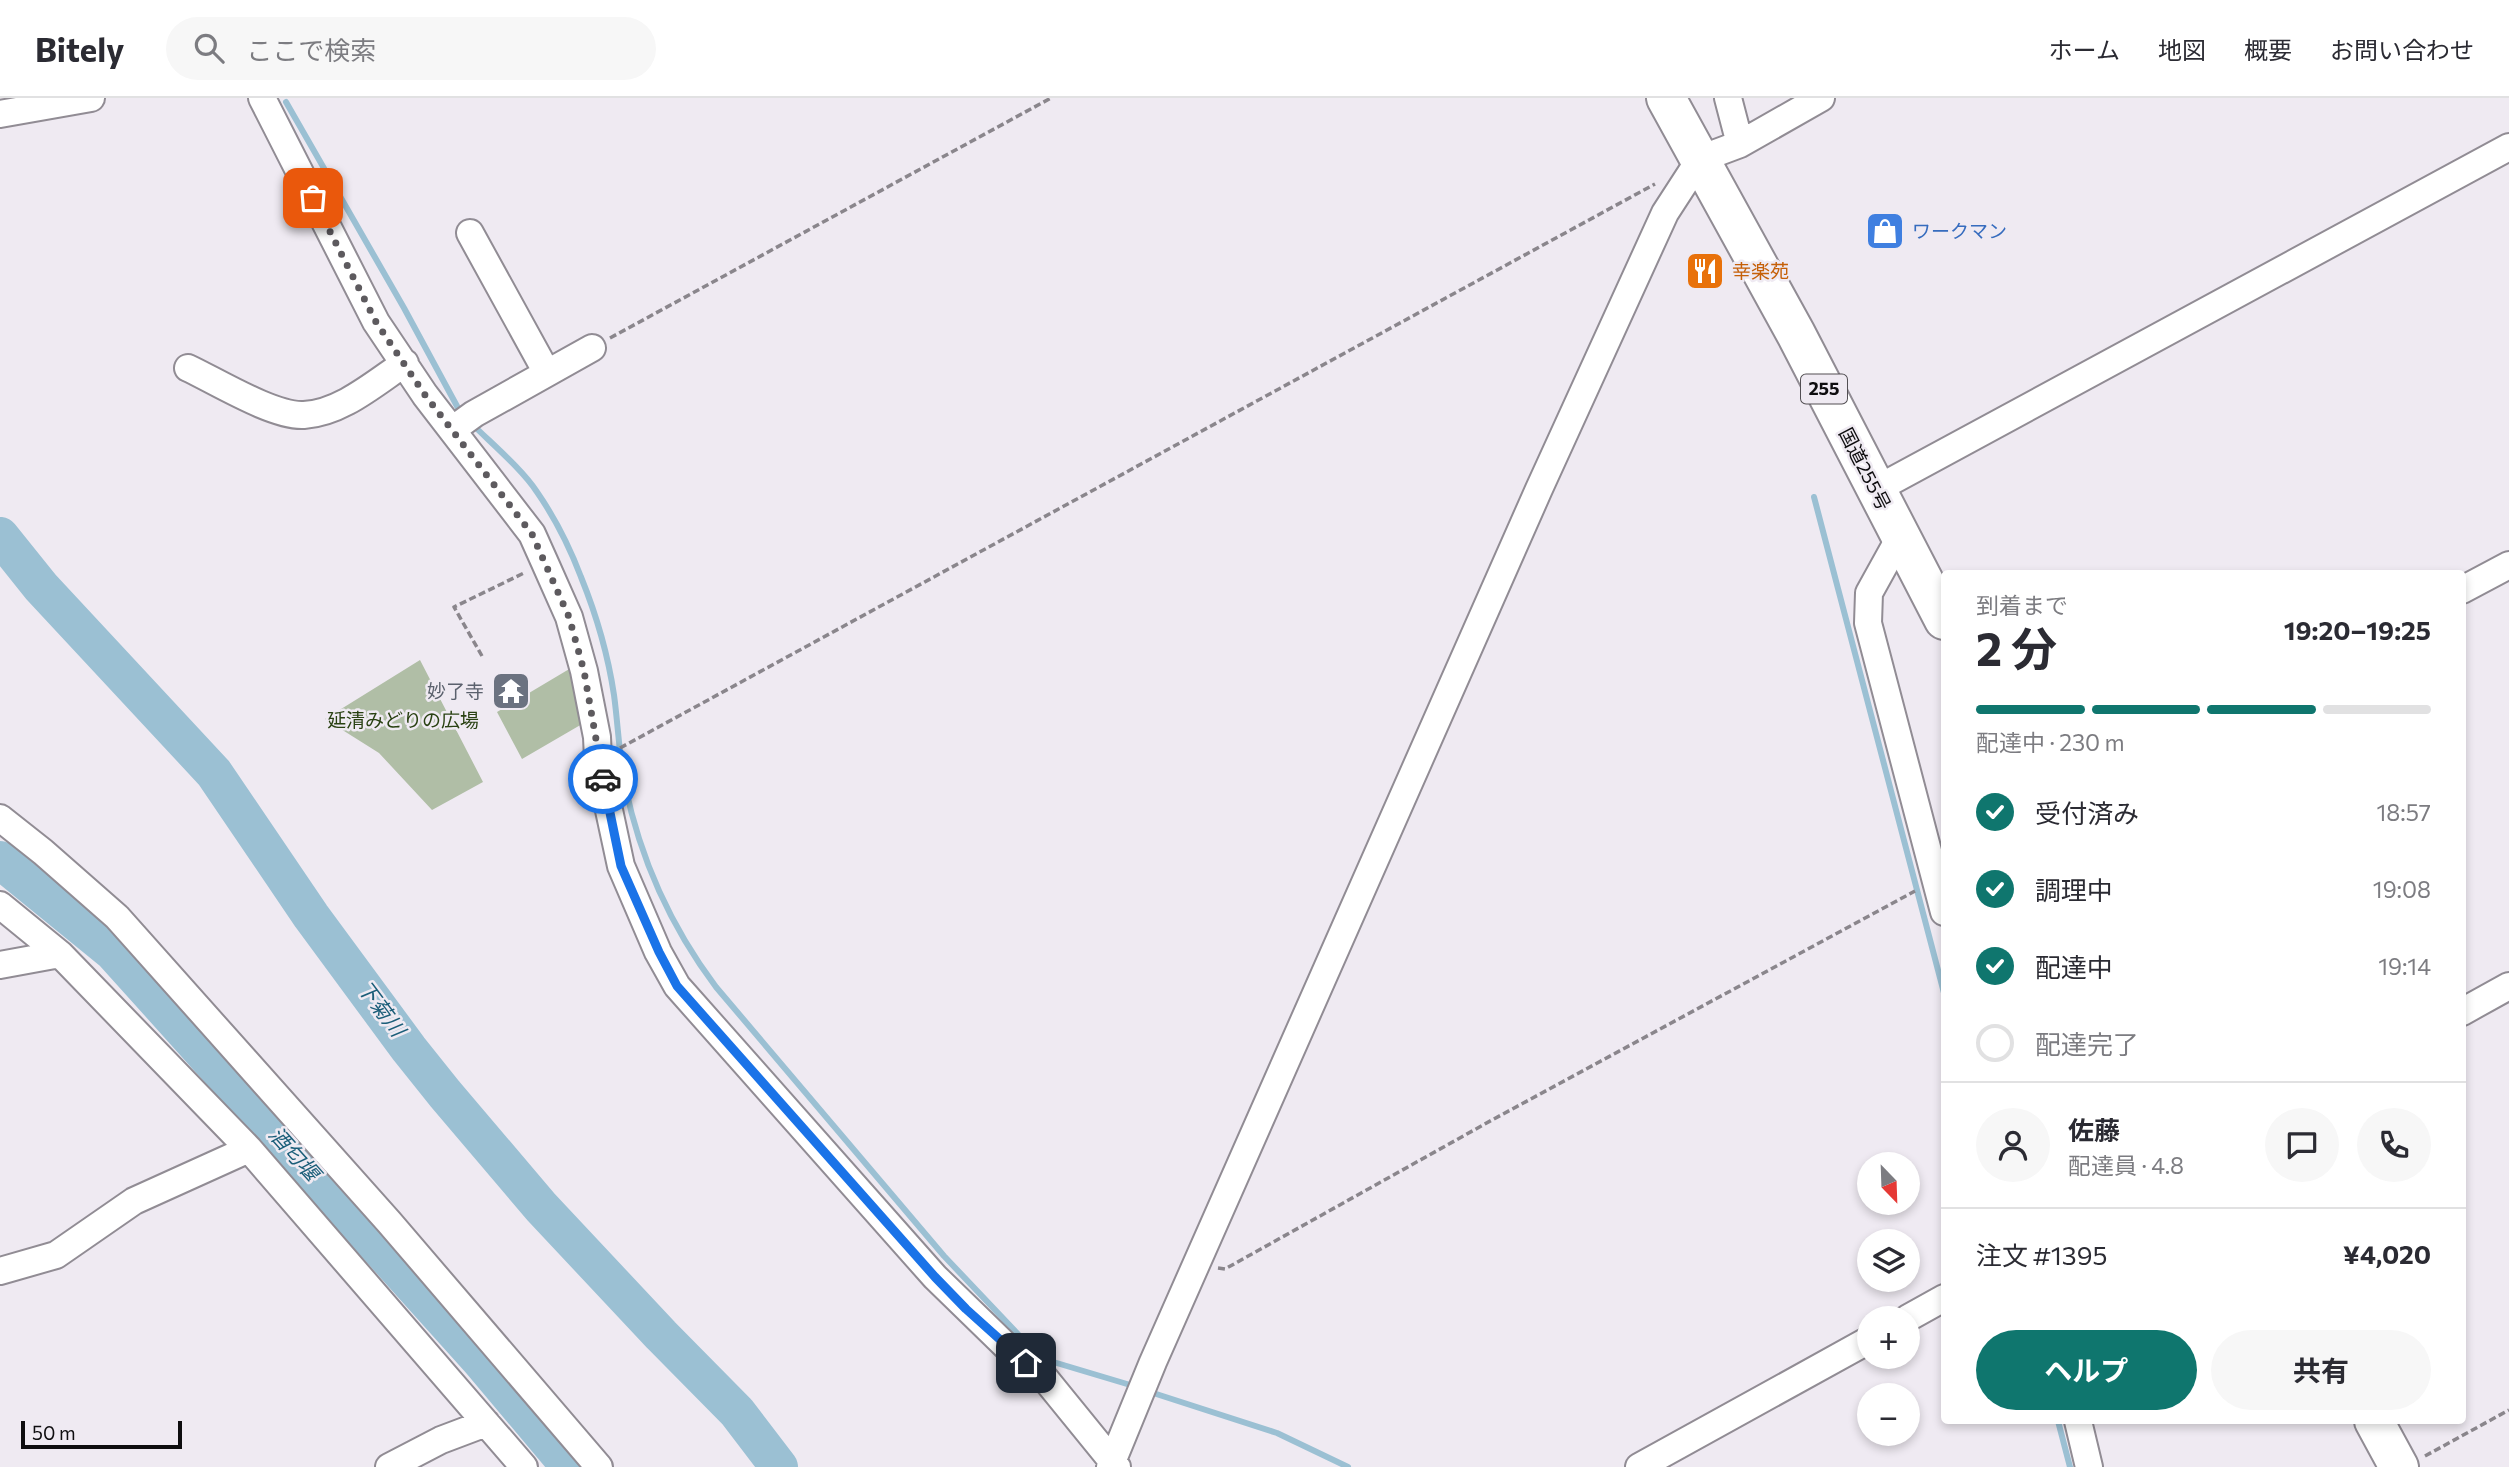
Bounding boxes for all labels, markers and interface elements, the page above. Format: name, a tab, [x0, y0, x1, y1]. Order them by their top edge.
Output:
search box	[166, 17, 656, 80]
text: Bitely	[35, 28, 124, 69]
icon: search	[190, 29, 228, 67]
text: ここで検索	[246, 34, 376, 65]
text: ホーム	[2049, 35, 2120, 64]
text: 地図	[2158, 35, 2206, 64]
text: 概要	[2244, 35, 2292, 64]
text: お問い合わせ	[2330, 35, 2474, 64]
pin	[283, 168, 343, 228]
icon: bag	[294, 179, 332, 217]
shop icon: ワークマン	[1864, 210, 1906, 252]
place label: ワークマン	[1912, 219, 2007, 242]
restaurant icon: 幸楽苑	[1684, 250, 1726, 292]
place label: 幸楽苑	[1732, 259, 1789, 282]
road number: 255	[1801, 374, 1847, 404]
street label: 国道255号	[1835, 424, 1896, 514]
text: 到着まで	[1976, 591, 2068, 619]
text: 19:20–19:25	[2284, 614, 2431, 645]
text: 2 分	[1976, 619, 2057, 675]
temple icon: 妙了寺	[490, 670, 532, 712]
place label: 妙了寺	[427, 679, 484, 702]
park label: 延清みどりの広場	[327, 708, 479, 731]
text: 配達中 · 230 m	[1976, 728, 2125, 756]
courier	[568, 744, 638, 814]
icon: car	[584, 760, 622, 798]
icon: check	[1976, 793, 2014, 831]
text: 受付済み	[2035, 797, 2139, 828]
text: 18:57	[2376, 798, 2431, 826]
icon: check	[1976, 870, 2014, 908]
text: 調理中	[2035, 874, 2113, 905]
text: 19:08	[2373, 875, 2431, 903]
icon: check	[1976, 947, 2014, 985]
text: 配達中	[2035, 951, 2113, 982]
text: 19:14	[2378, 952, 2431, 980]
water label: 下菊川	[353, 975, 412, 1042]
text: 配達完了	[2035, 1028, 2139, 1059]
button: person	[1976, 1108, 2050, 1182]
button: chat	[2265, 1108, 2339, 1182]
button: phone	[2357, 1108, 2431, 1182]
text: 佐藤	[2068, 1114, 2120, 1145]
water label: 酒匂堰	[265, 1121, 328, 1188]
text: 配達員 · 4.8	[2068, 1151, 2184, 1179]
north arrow	[1857, 1152, 1920, 1214]
map controls	[1857, 1152, 1920, 1446]
button: layers	[1857, 1229, 1920, 1292]
text: ¥4,020	[2343, 1238, 2431, 1269]
text: 注文 #1395	[1976, 1239, 2107, 1270]
button: +	[1857, 1306, 1920, 1369]
button: ヘルプ	[1976, 1330, 2197, 1410]
button: 共有	[2211, 1330, 2431, 1410]
pin	[996, 1333, 1056, 1393]
icon: home	[1007, 1344, 1045, 1382]
button: −	[1857, 1383, 1920, 1446]
scale bar	[21, 1418, 182, 1450]
text: 50 m	[32, 1421, 76, 1444]

